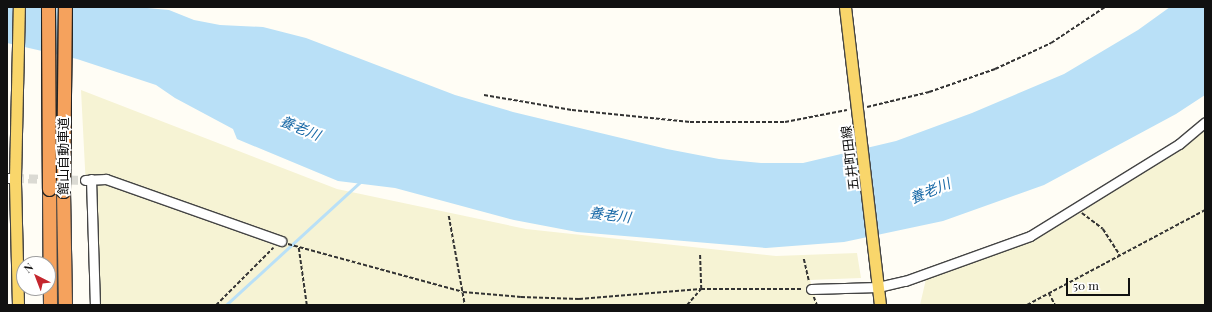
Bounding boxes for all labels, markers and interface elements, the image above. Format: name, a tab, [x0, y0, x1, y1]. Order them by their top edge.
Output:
water label: 養老川	[277, 112, 323, 144]
street label: 館山自動車道	[55, 117, 71, 195]
street label: 五井町田線	[838, 125, 862, 191]
water label: 養老川	[907, 175, 953, 207]
water label: 養老川	[588, 204, 632, 226]
north arrow	[16, 256, 56, 296]
text: N	[20, 259, 36, 276]
scale bar	[1068, 270, 1132, 296]
text: 50 m	[1073, 277, 1099, 293]

